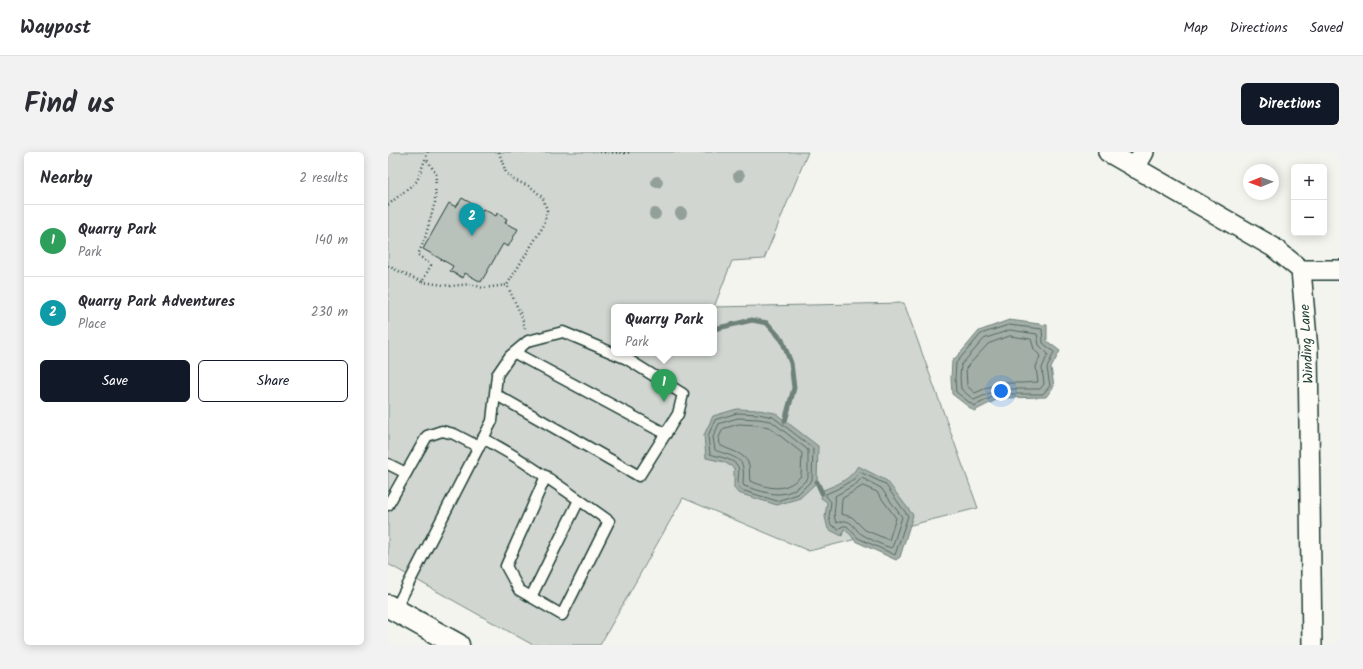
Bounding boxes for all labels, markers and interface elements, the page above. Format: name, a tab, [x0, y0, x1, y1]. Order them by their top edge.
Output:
text: Waypost	[20, 13, 91, 43]
text: Map	[1183, 17, 1208, 39]
text: Directions	[1230, 17, 1288, 39]
text: Saved	[1310, 17, 1343, 39]
text: Find us	[24, 82, 115, 127]
button: Directions	[1241, 83, 1339, 125]
north arrow	[1243, 164, 1279, 200]
map controls	[1291, 164, 1327, 236]
button: +	[1291, 164, 1327, 200]
text: Nearby	[40, 165, 92, 192]
text: 2 results	[300, 168, 348, 189]
button: −	[1291, 200, 1327, 236]
pin: 2	[459, 203, 485, 236]
text: Quarry Park	[78, 218, 156, 242]
text: 1	[51, 230, 55, 251]
text: 140 m	[315, 230, 348, 251]
text: Park	[78, 242, 102, 263]
text: Quarry Park Adventures	[78, 290, 235, 314]
text: 2	[49, 302, 57, 323]
text: 230 m	[311, 302, 348, 323]
street label: Winding Lane	[1294, 303, 1320, 384]
popup	[611, 304, 717, 356]
text: Quarry Park	[625, 308, 703, 332]
text: Place	[78, 314, 106, 335]
text: Park	[625, 332, 649, 353]
button: Save	[40, 360, 190, 402]
button: Share	[198, 360, 348, 402]
pin: 1	[651, 369, 677, 402]
your location	[991, 381, 1011, 401]

